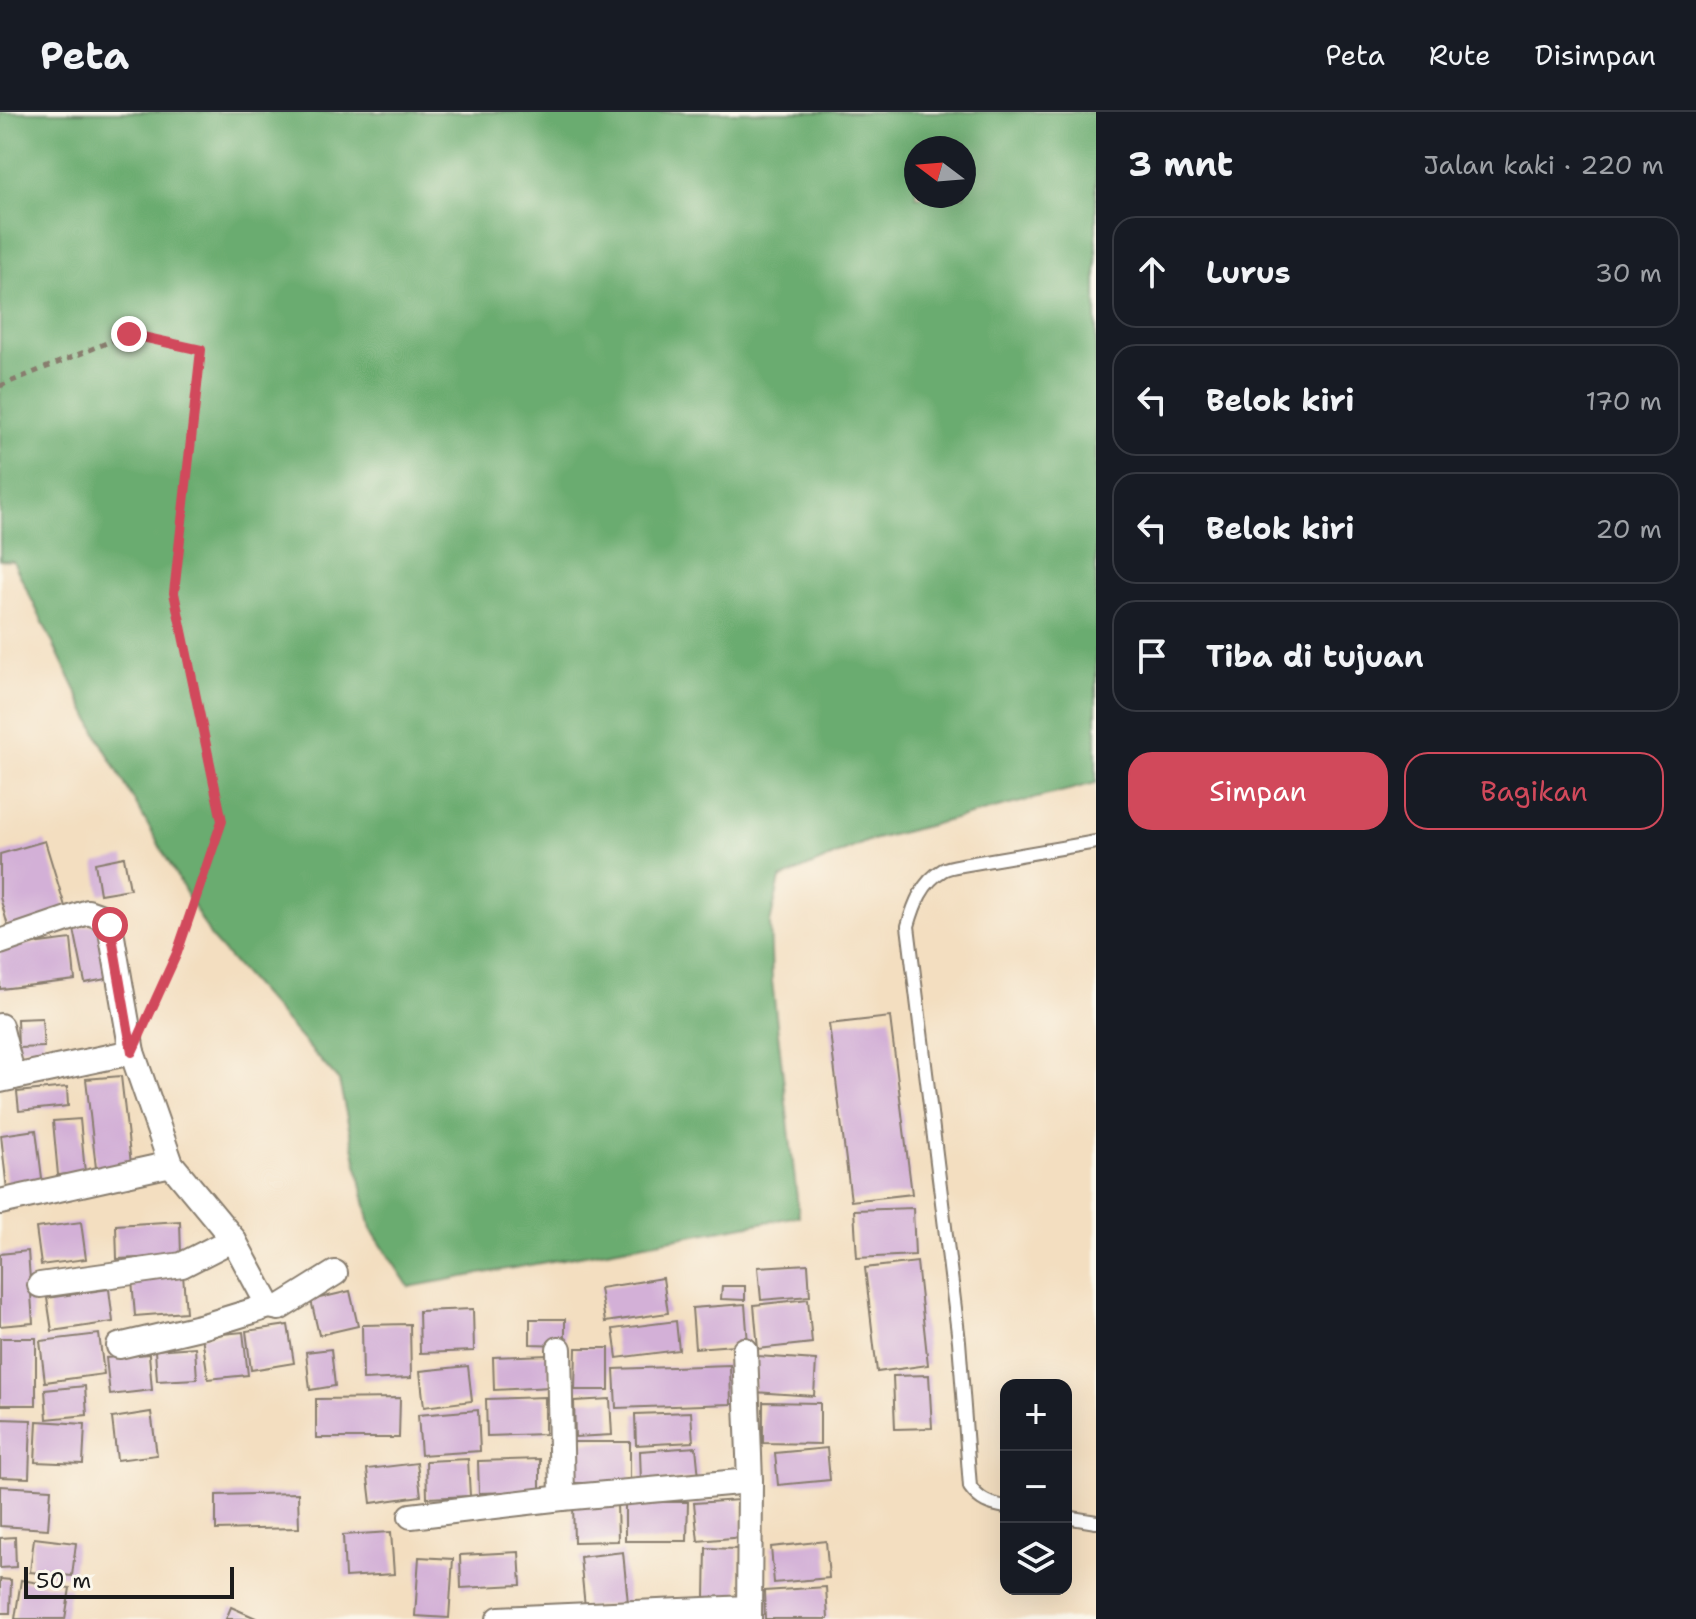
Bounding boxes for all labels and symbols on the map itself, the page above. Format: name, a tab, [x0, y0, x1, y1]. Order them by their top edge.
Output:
north arrow	[904, 136, 976, 208]
route end	[111, 316, 147, 352]
route start	[92, 907, 128, 943]
scale bar	[24, 1563, 234, 1599]

